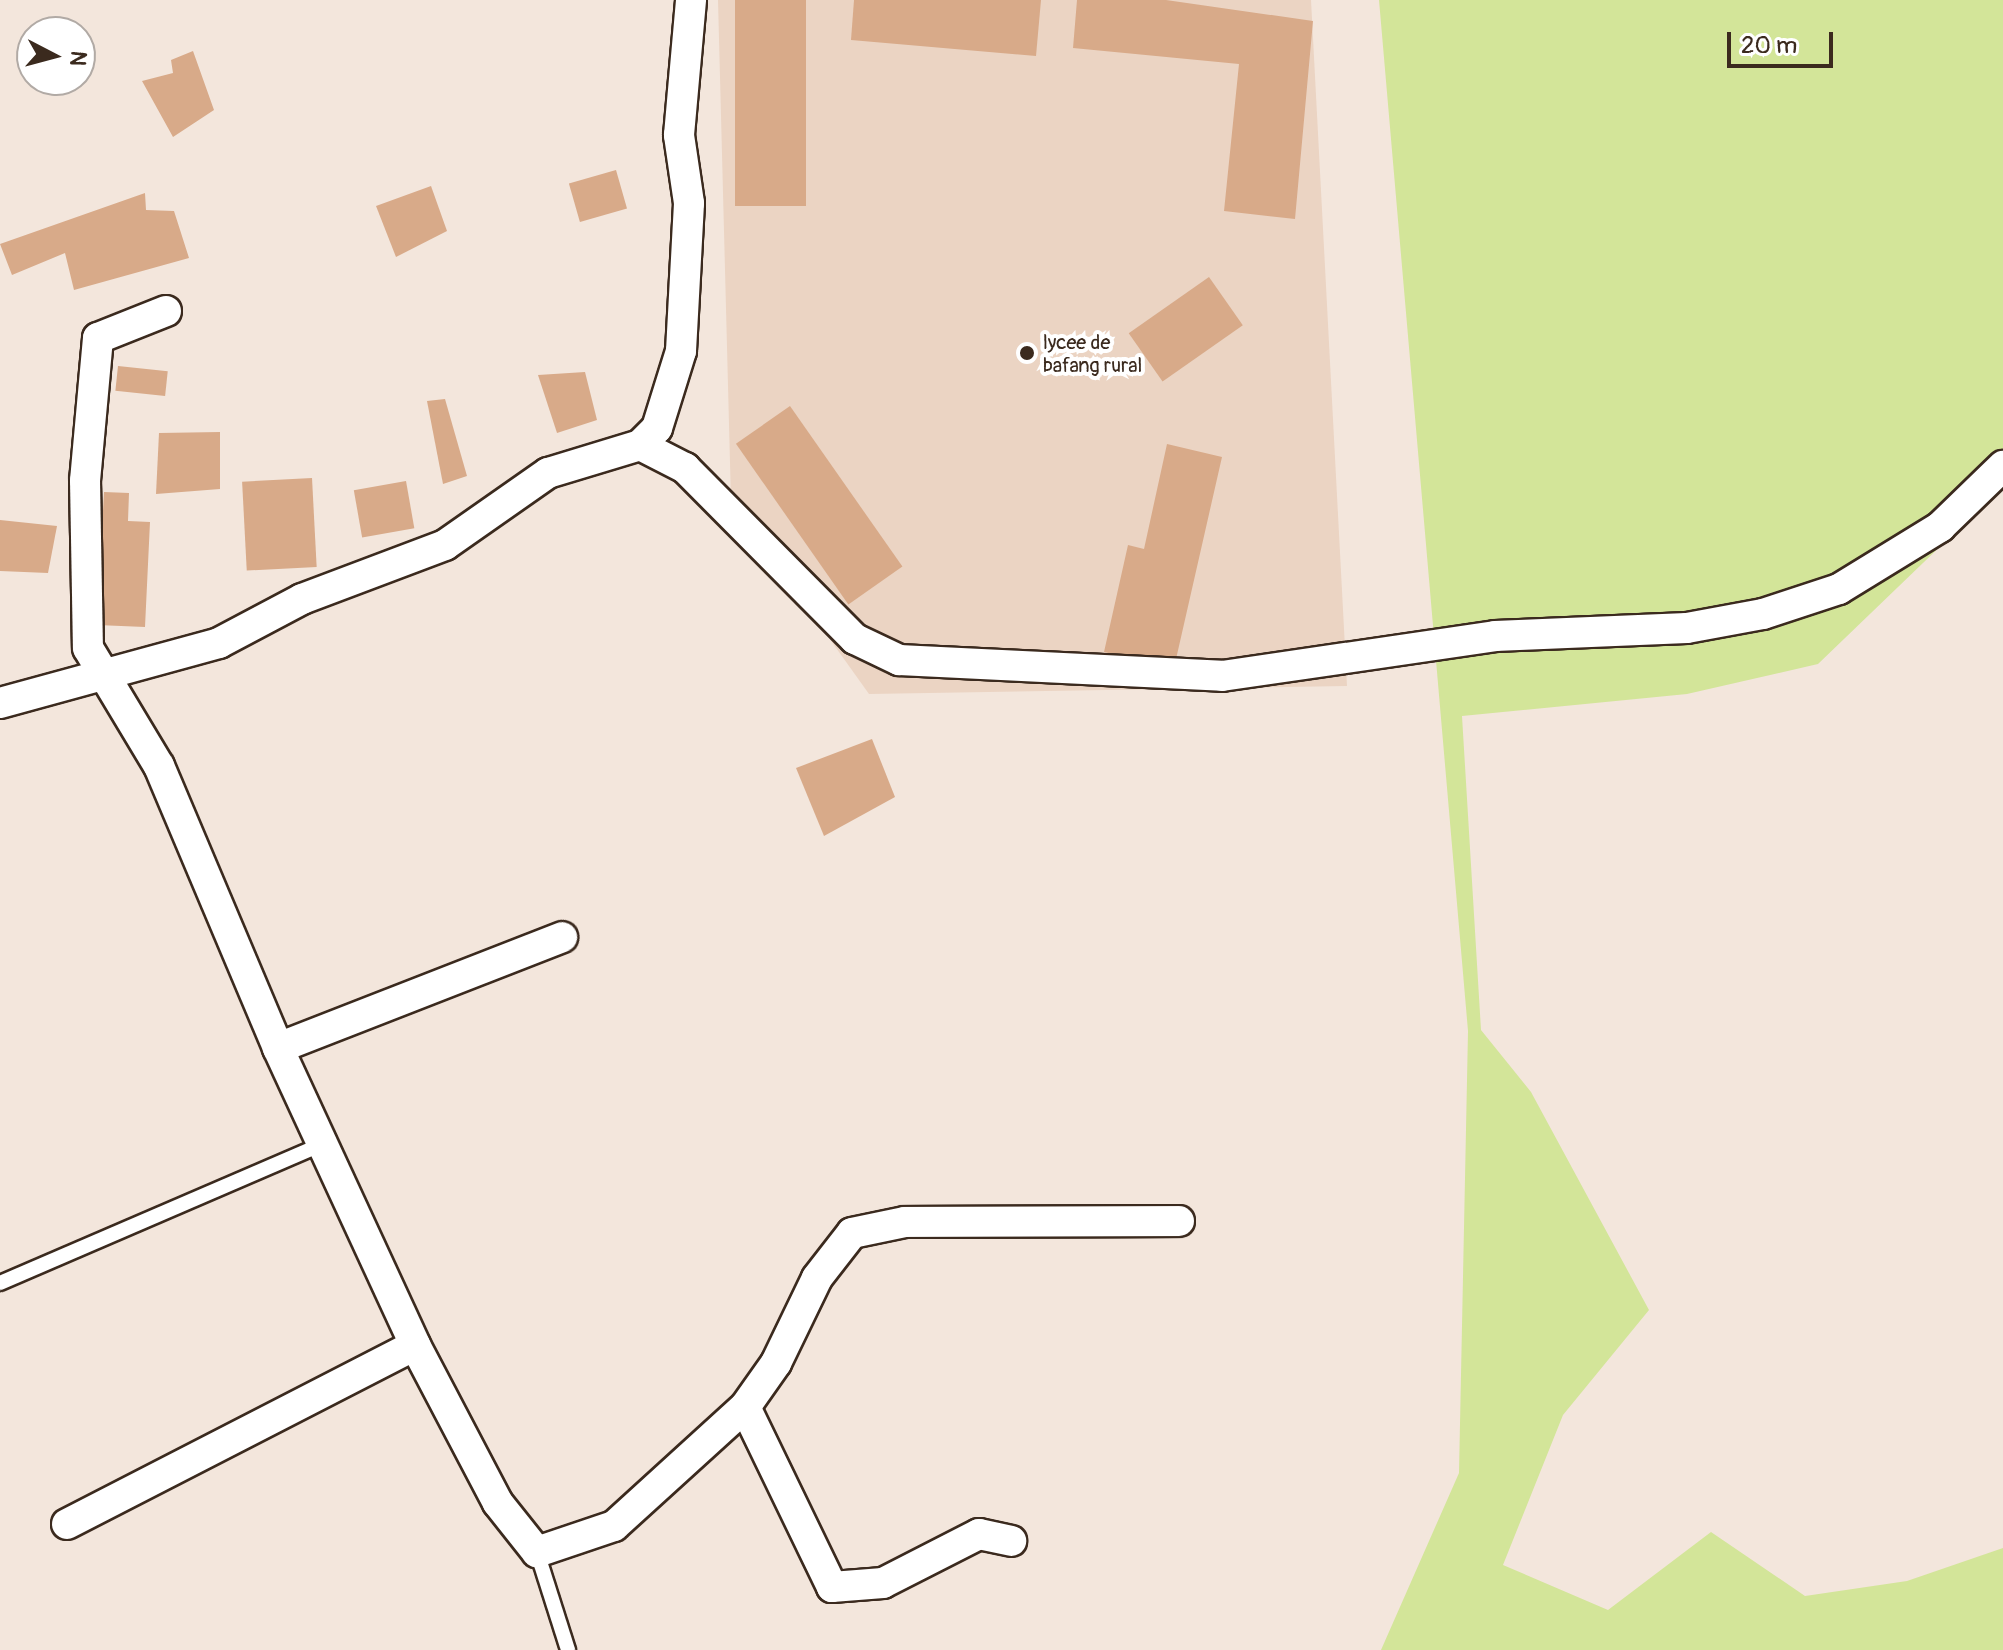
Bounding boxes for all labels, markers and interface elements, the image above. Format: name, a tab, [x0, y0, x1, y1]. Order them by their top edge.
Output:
north arrow	[16, 16, 96, 96]
scale bar	[1731, 16, 1837, 66]
text: 20 m	[1741, 31, 1797, 60]
text: N	[63, 49, 93, 67]
place label: lycee de bafang rural	[1043, 330, 1142, 377]
marker: lycee de bafang rural	[1018, 344, 1036, 362]

